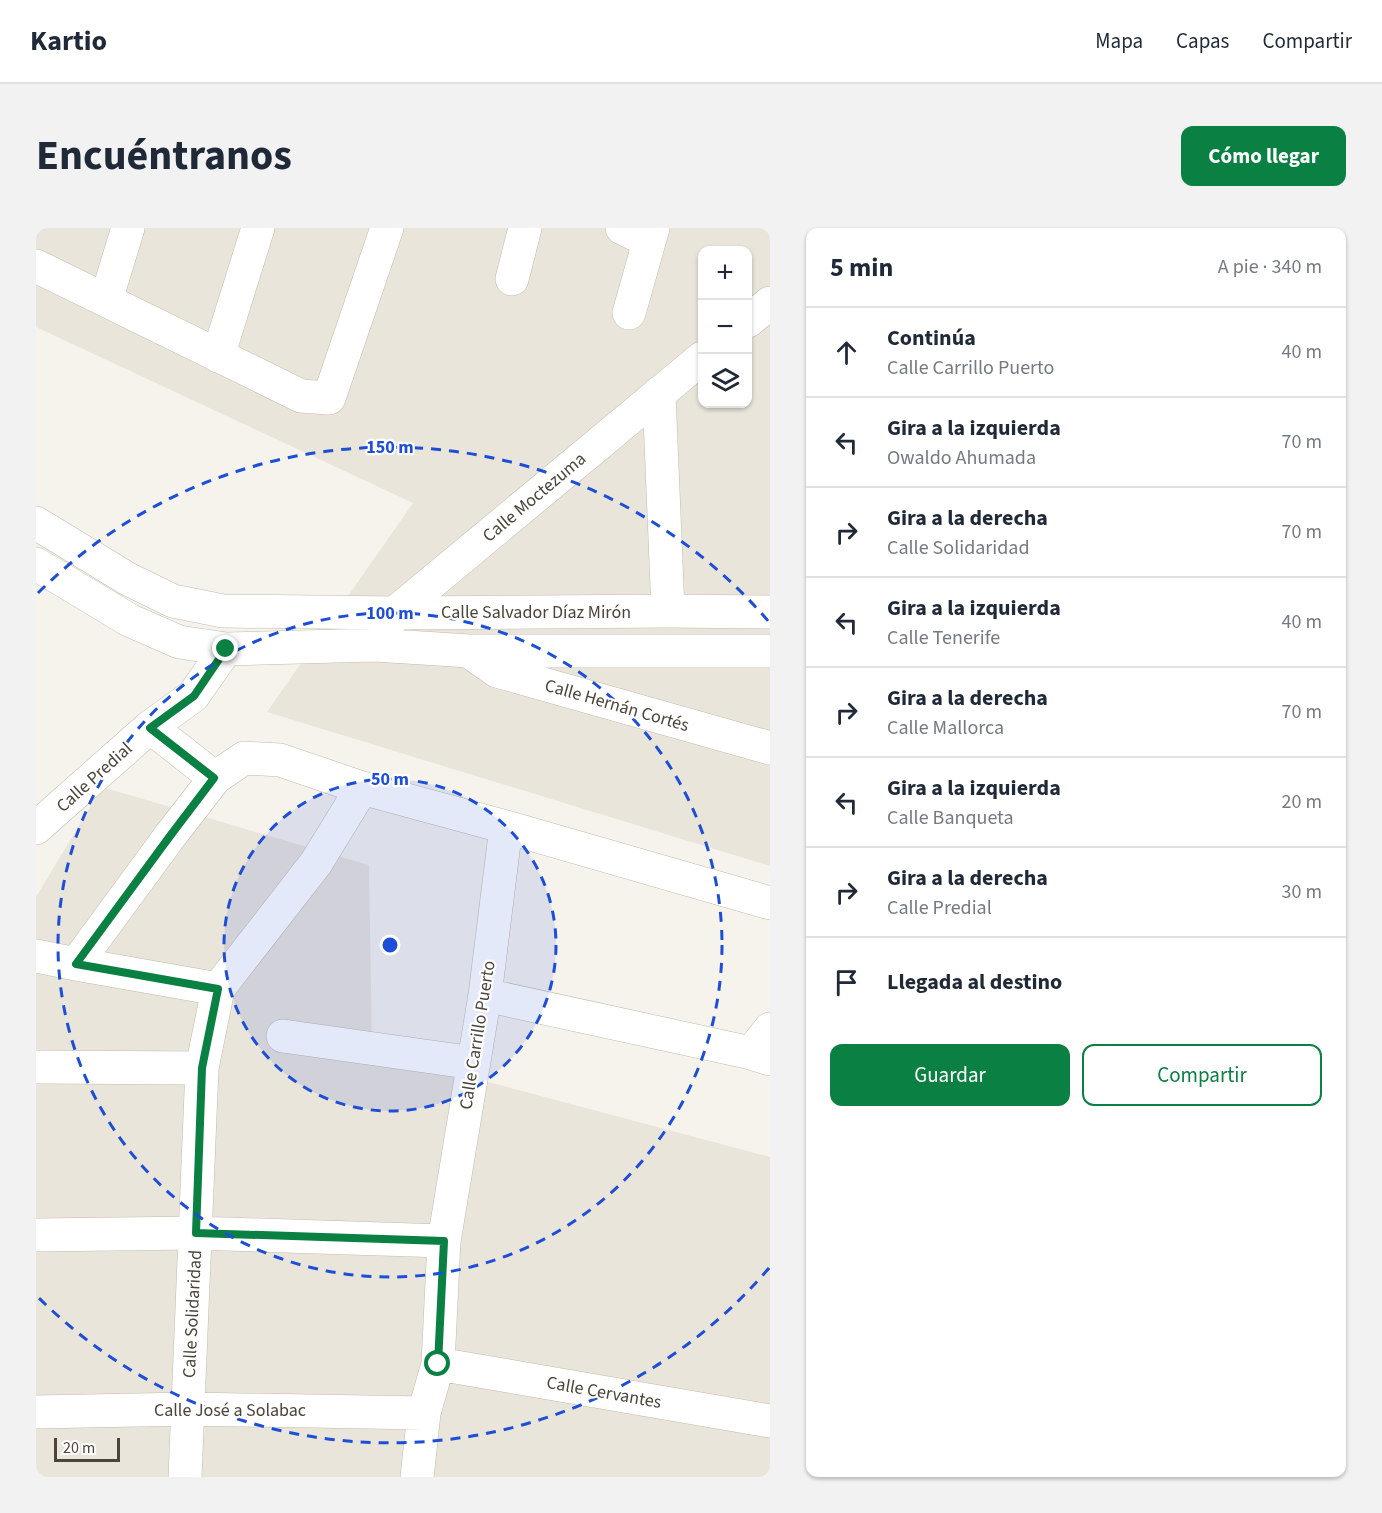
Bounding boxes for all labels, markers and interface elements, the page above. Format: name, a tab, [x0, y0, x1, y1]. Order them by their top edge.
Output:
text: Kartio	[30, 21, 107, 61]
text: Mapa	[1095, 26, 1143, 56]
text: Capas	[1176, 26, 1229, 56]
text: Compartir	[1262, 26, 1352, 56]
text: Encuéntranos	[36, 126, 292, 186]
button: Cómo llegar	[1181, 126, 1346, 186]
map controls	[698, 246, 752, 408]
button: +	[698, 246, 752, 300]
text: 5 min	[830, 249, 893, 286]
text: A pie · 340 m	[1218, 253, 1322, 281]
button: −	[698, 300, 752, 354]
text: Continúa	[887, 322, 976, 354]
icon: ahead	[830, 336, 863, 369]
text: 40 m	[1282, 338, 1322, 366]
button: layers	[698, 354, 752, 408]
text: Calle Carrillo Puerto	[887, 354, 1054, 382]
text: Gira a la izquierda	[887, 412, 1061, 444]
icon: left	[830, 426, 863, 459]
text: 70 m	[1282, 428, 1322, 456]
text: 150 m	[366, 435, 414, 460]
text: Owaldo Ahumada	[887, 444, 1036, 472]
street label: Calle Moctezuma	[477, 447, 591, 548]
text: Gira a la derecha	[887, 502, 1048, 534]
icon: right	[830, 516, 863, 549]
text: 70 m	[1282, 518, 1322, 546]
text: Calle Solidaridad	[887, 534, 1029, 562]
text: Gira a la izquierda	[887, 592, 1061, 624]
street label: Calle Salvador Díaz Mirón	[441, 600, 631, 625]
text: 100 m	[366, 601, 414, 626]
icon: left	[830, 606, 863, 639]
text: 40 m	[1282, 608, 1322, 636]
text: Calle Tenerife	[887, 624, 1000, 652]
route end	[212, 635, 238, 661]
street label: Calle Hernán Cortés	[542, 673, 692, 738]
text: Gira a la derecha	[887, 682, 1048, 714]
icon: right	[830, 696, 863, 729]
text: 70 m	[1282, 698, 1322, 726]
text: Calle Mallorca	[887, 714, 1004, 742]
street label: Calle Predial	[51, 737, 138, 818]
text: 50 m	[371, 767, 409, 792]
text: Gira a la izquierda	[887, 772, 1061, 804]
icon: left	[830, 786, 863, 819]
text: 20 m	[1282, 788, 1322, 816]
text: Calle Banqueta	[887, 804, 1014, 832]
text: Gira a la derecha	[887, 862, 1048, 894]
icon: right	[830, 876, 863, 909]
text: 30 m	[1282, 878, 1322, 906]
text: Calle Predial	[887, 894, 992, 922]
centre of rings	[380, 935, 400, 955]
street label: Calle Carrillo Puerto	[453, 959, 502, 1111]
icon: arrive	[830, 966, 863, 999]
text: Llegada al destino	[887, 966, 1062, 998]
button: Guardar	[830, 1044, 1070, 1106]
button: Compartir	[1082, 1044, 1322, 1106]
street label: Calle Solidaridad	[177, 1249, 208, 1379]
route start	[424, 1350, 450, 1376]
street label: Calle Cervantes	[545, 1370, 663, 1415]
street label: Calle José a Solabac	[154, 1398, 306, 1423]
scale bar	[54, 1435, 120, 1462]
text: 20 m	[63, 1437, 95, 1459]

